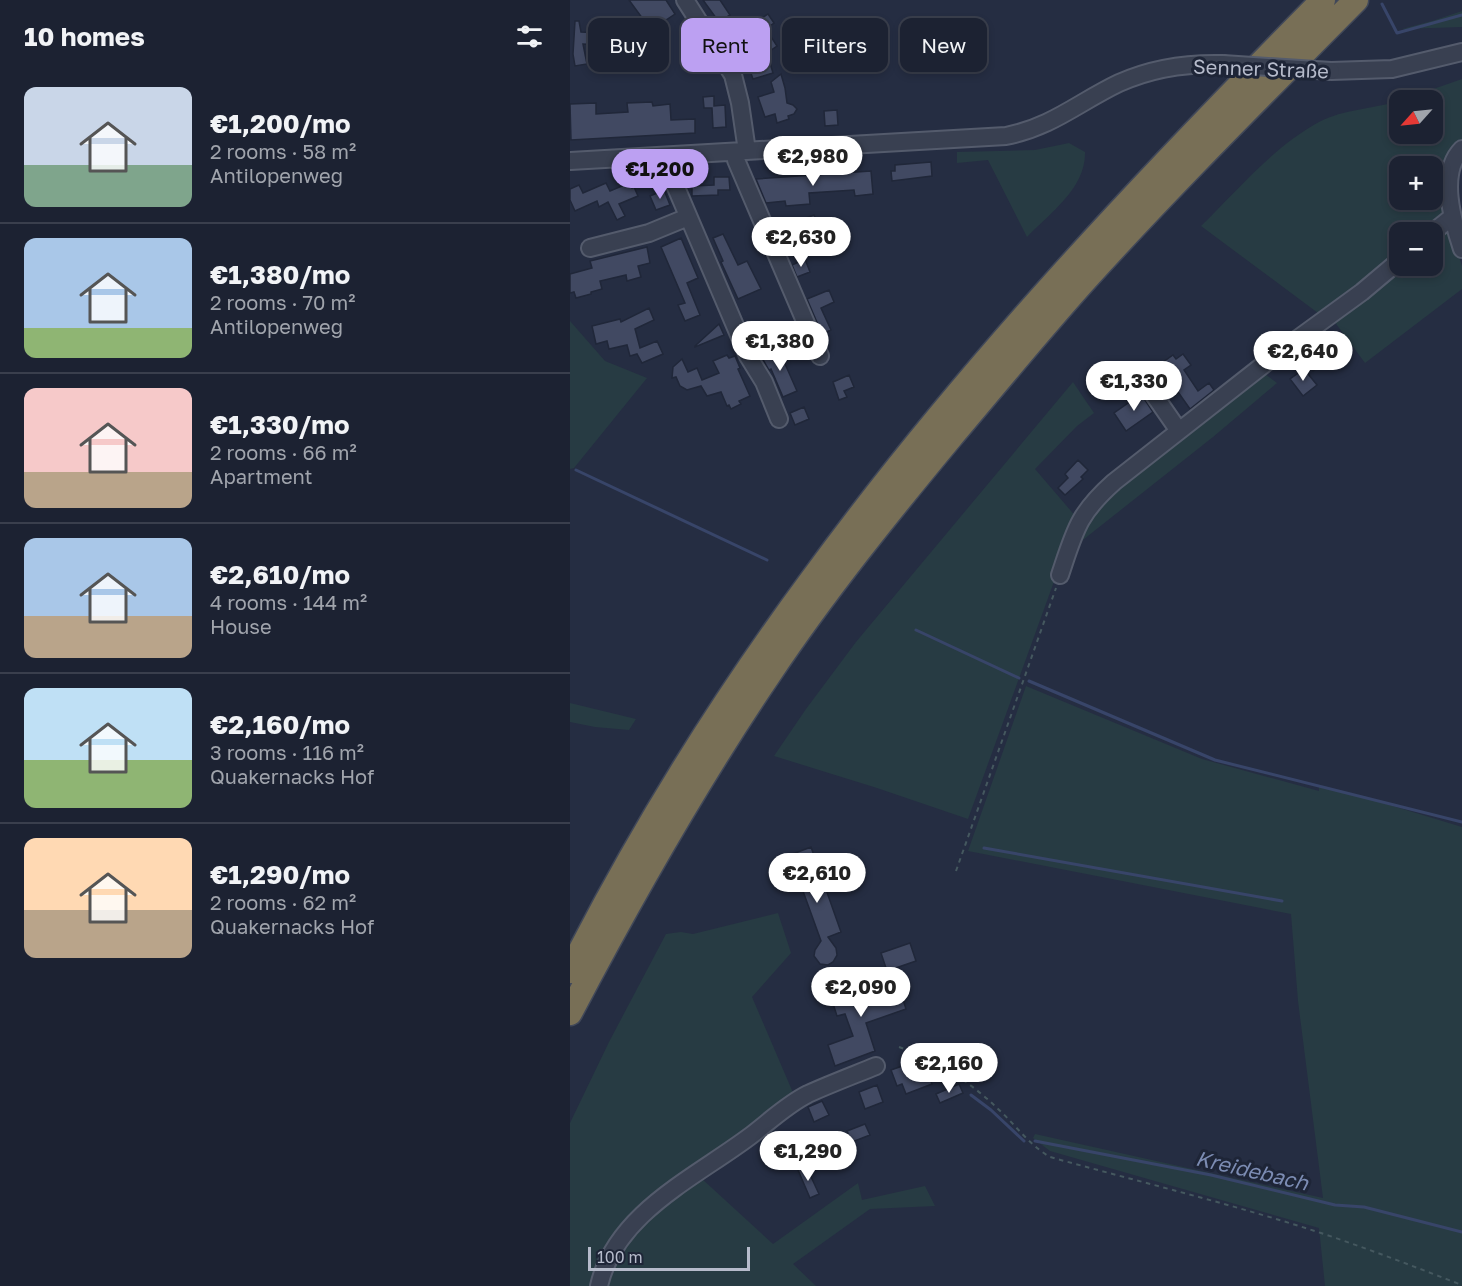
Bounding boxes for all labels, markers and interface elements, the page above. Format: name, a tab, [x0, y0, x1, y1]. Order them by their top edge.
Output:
chip: Buy	[588, 18, 669, 72]
chip: Rent	[681, 18, 770, 72]
chip: Filters	[782, 18, 888, 72]
chip: New	[900, 18, 987, 72]
icon: filters	[513, 20, 546, 53]
text: 10 homes	[24, 21, 145, 52]
street label: Senner Straße	[1193, 54, 1329, 82]
north arrow	[1389, 90, 1443, 144]
map controls	[1389, 90, 1443, 276]
text: €1,200/mo	[210, 108, 351, 139]
icon: home	[72, 111, 144, 183]
pin: €2,980	[764, 136, 862, 187]
text: 2 rooms · 58 m²	[210, 139, 356, 163]
text: €2,980	[777, 143, 849, 167]
pin: €1,200	[611, 149, 709, 200]
text: €1,200	[626, 156, 695, 180]
button: +	[1389, 156, 1443, 210]
text: Antilopenweg	[210, 163, 343, 187]
pin: €2,630	[752, 217, 850, 268]
button: −	[1389, 222, 1443, 276]
text: €2,630	[766, 224, 836, 248]
text: €1,380/mo	[210, 259, 350, 290]
icon: home	[72, 262, 144, 334]
text: 2 rooms · 70 m²	[210, 290, 355, 314]
text: Antilopenweg	[210, 314, 343, 338]
pin: €1,380	[731, 321, 829, 372]
text: €1,380	[746, 328, 814, 352]
pin: €2,640	[1254, 331, 1352, 382]
text: €2,640	[1268, 338, 1338, 362]
pin: €1,330	[1085, 361, 1183, 412]
text: €1,330	[1100, 368, 1168, 392]
text: €1,330/mo	[210, 409, 350, 440]
icon: home	[72, 412, 144, 484]
text: 2 rooms · 66 m²	[210, 440, 357, 464]
text: Apartment	[210, 464, 313, 488]
text: €2,610/mo	[210, 559, 350, 590]
icon: home	[72, 562, 144, 634]
text: 4 rooms · 144 m²	[210, 590, 367, 614]
text: House	[210, 614, 272, 638]
text: €2,160/mo	[210, 709, 350, 740]
icon: home	[72, 712, 144, 784]
text: 3 rooms · 116 m²	[210, 740, 364, 764]
text: Quakernacks Hof	[210, 764, 374, 788]
pin: €2,610	[768, 853, 866, 904]
text: €1,290/mo	[210, 859, 350, 890]
text: €2,610	[783, 860, 851, 884]
icon: home	[72, 862, 144, 934]
text: 2 rooms · 62 m²	[210, 890, 356, 914]
text: Quakernacks Hof	[210, 914, 374, 938]
pin: €2,090	[812, 967, 910, 1018]
text: €2,090	[825, 974, 897, 998]
pin: €2,160	[900, 1043, 998, 1094]
text: €2,160	[915, 1050, 983, 1074]
pin: €1,290	[759, 1131, 857, 1182]
text: €1,290	[774, 1138, 842, 1162]
water label: Kreidebach	[1193, 1144, 1312, 1196]
scale bar	[588, 1244, 750, 1272]
text: 100 m	[597, 1247, 643, 1267]

